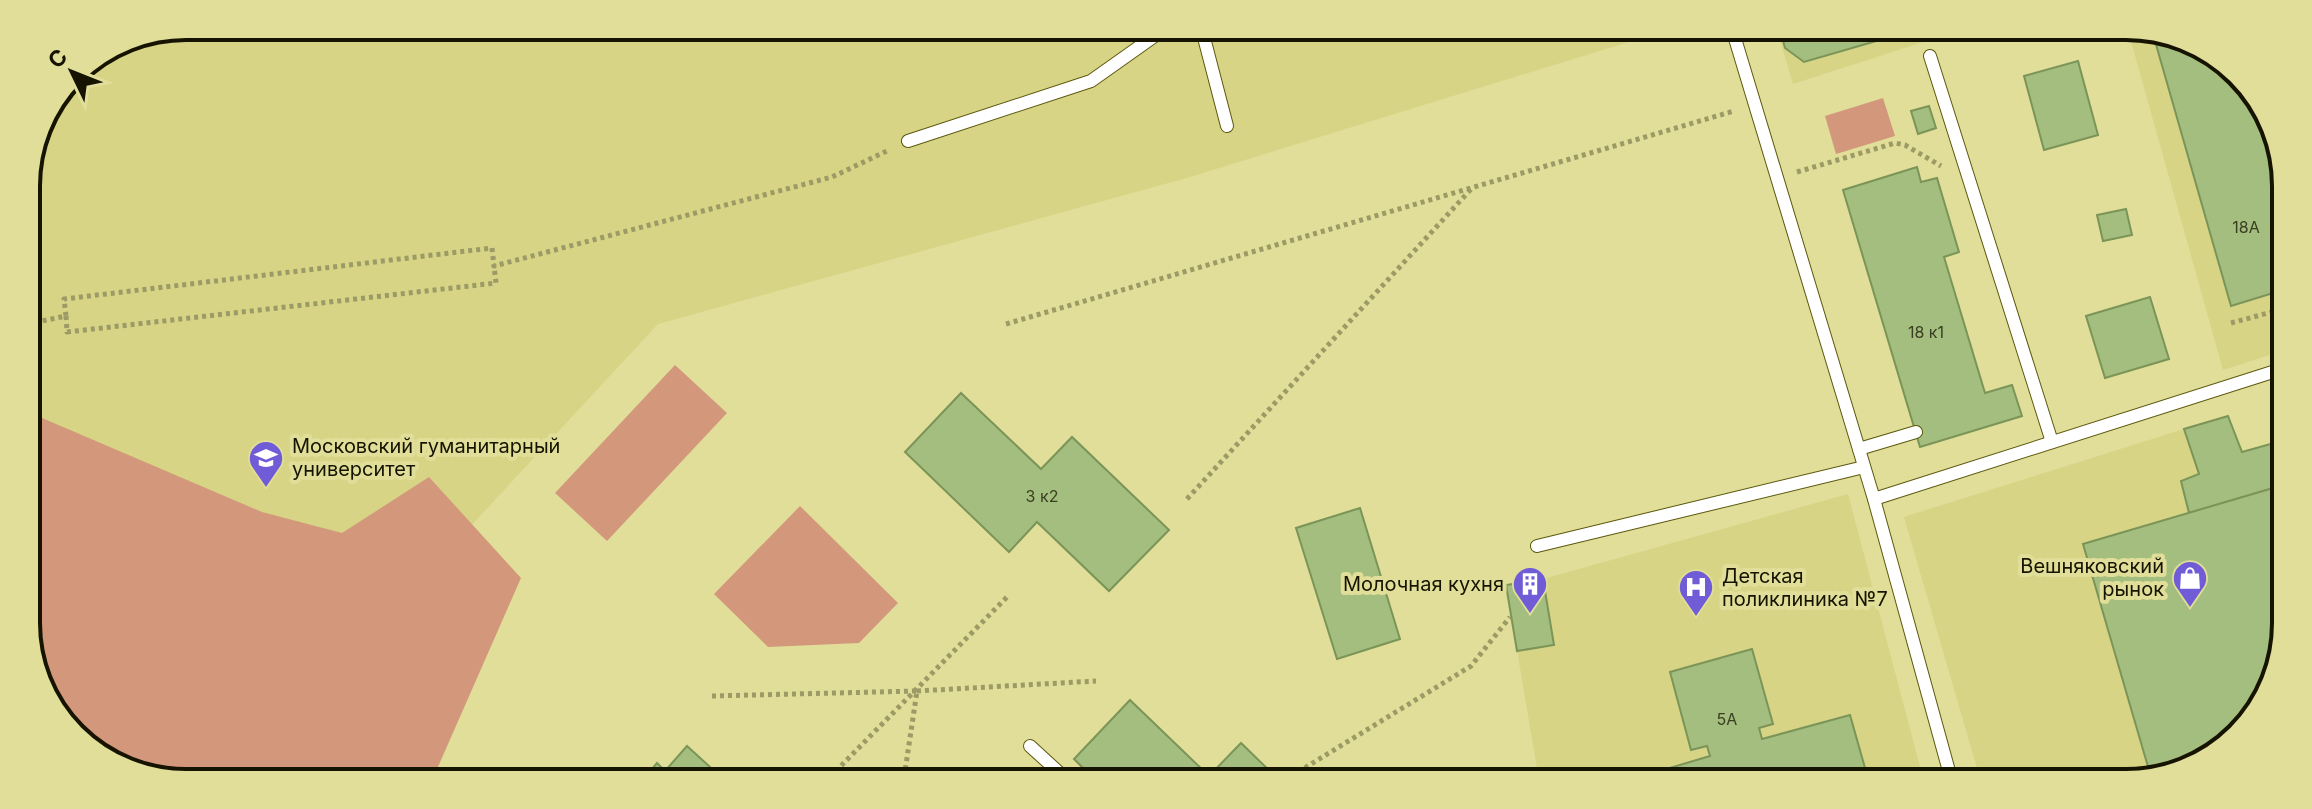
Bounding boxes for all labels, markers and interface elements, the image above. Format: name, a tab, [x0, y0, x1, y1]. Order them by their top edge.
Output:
north arrow	[32, 32, 112, 112]
text: С	[42, 44, 72, 73]
house number: 18А	[2232, 217, 2260, 237]
house number: 18 к1	[1908, 322, 1944, 342]
place label: Московский гуманитарный университет	[292, 434, 560, 481]
school or university icon: Московский гуманитарный университет	[247, 439, 285, 489]
house number: 3 к2	[1026, 486, 1058, 506]
place label: Вешняковский рынок	[2020, 554, 2164, 601]
shop icon: Вешняковский рынок	[2171, 559, 2209, 609]
place label: Детская поликлиника №7	[1722, 564, 1888, 611]
building icon: Молочная кухня	[1511, 565, 1549, 615]
hospital icon: Детская поликлиника №7	[1677, 568, 1715, 618]
place label: Молочная кухня	[1343, 572, 1504, 596]
house number: 5А	[1717, 709, 1737, 729]

